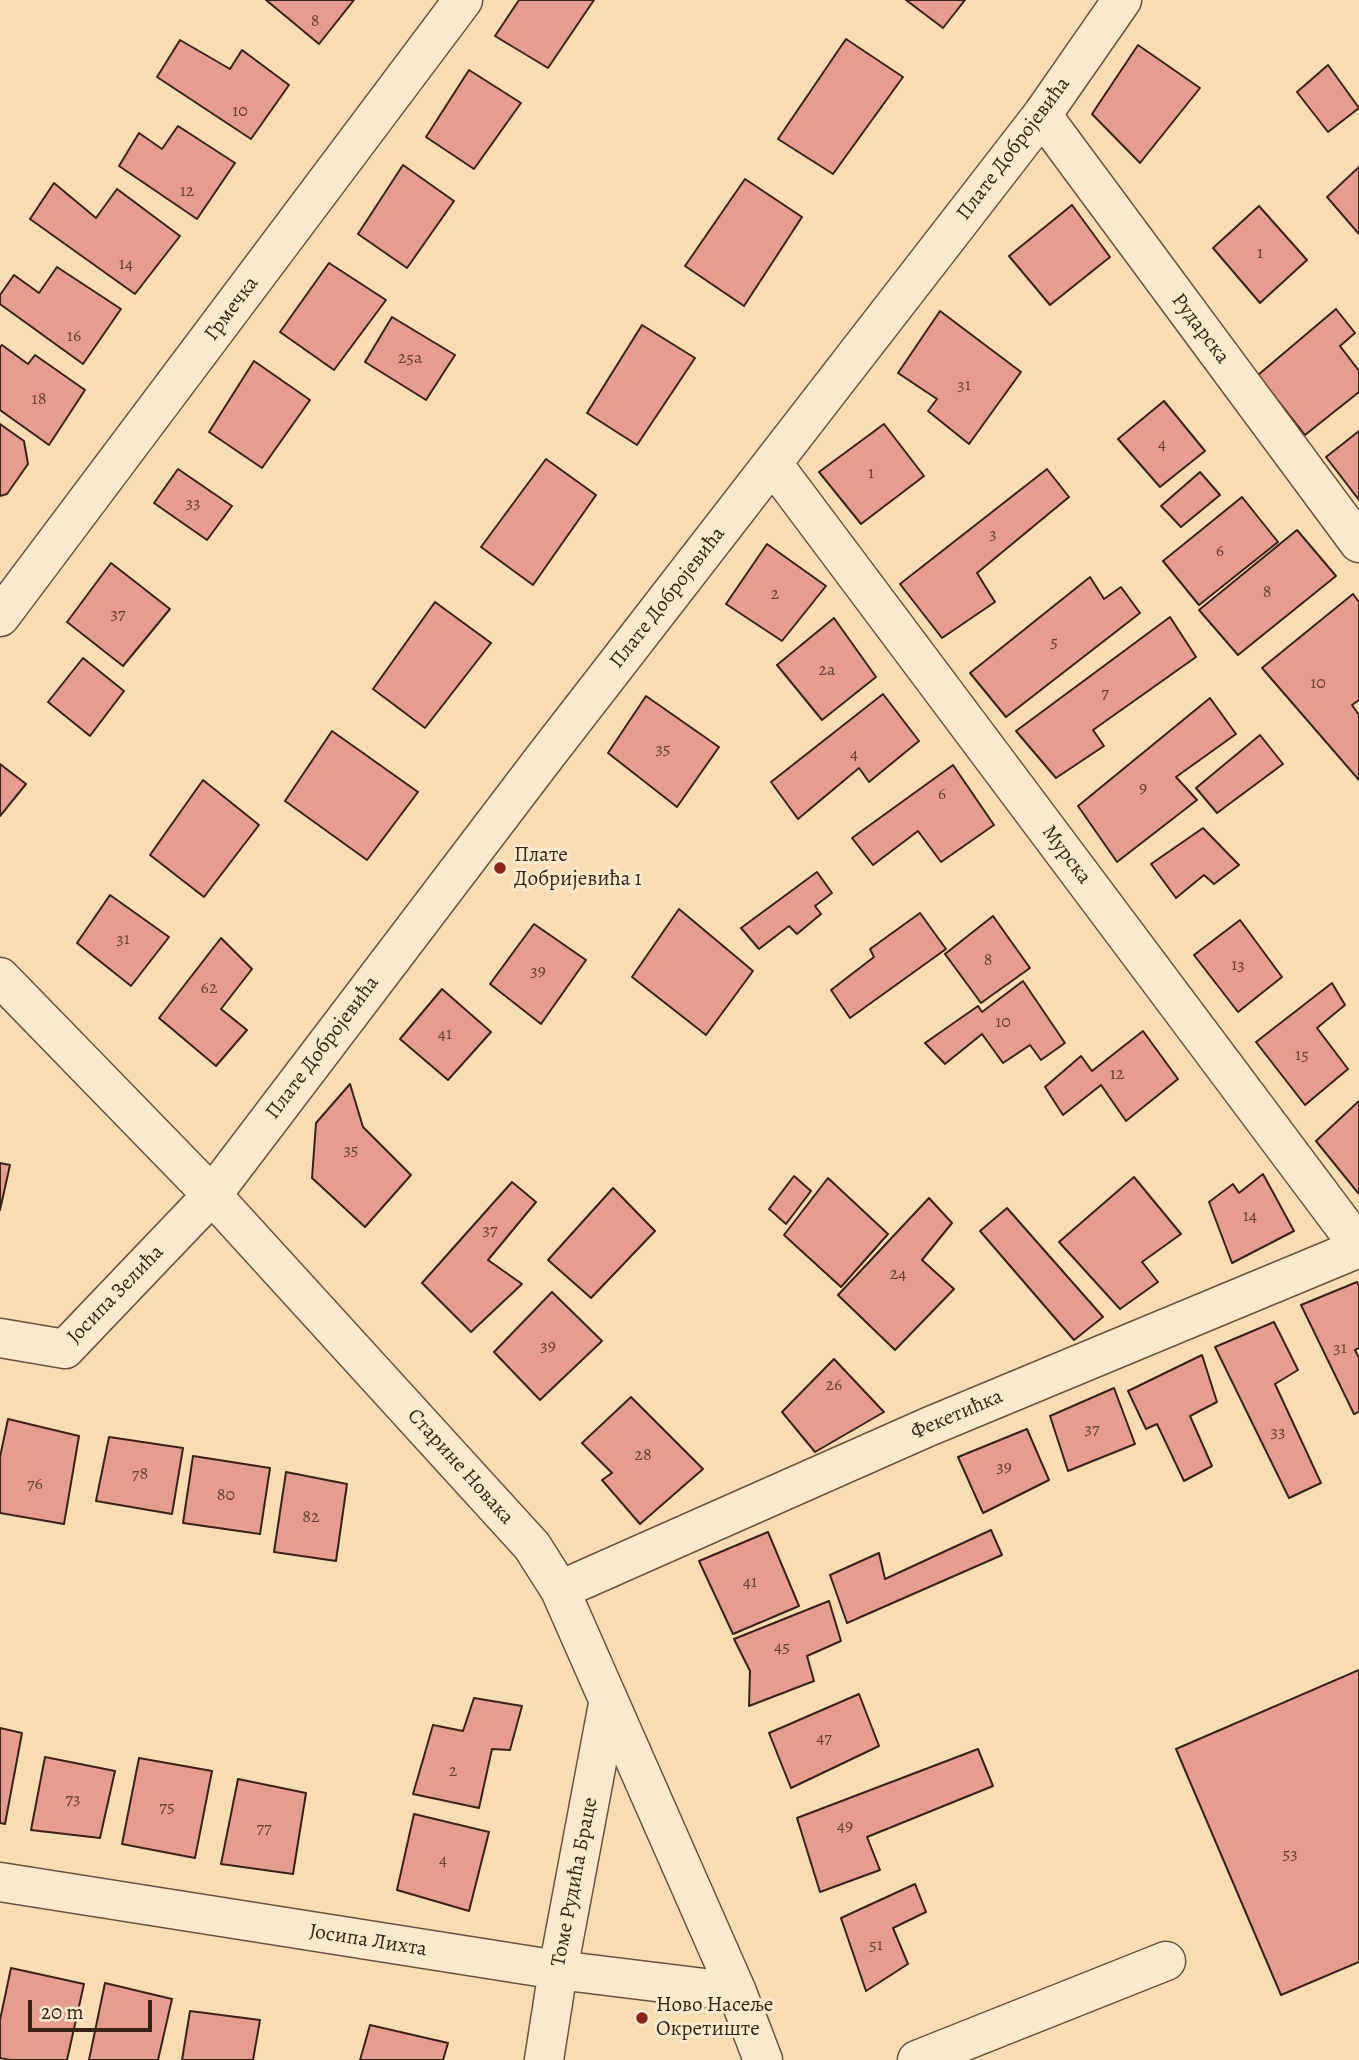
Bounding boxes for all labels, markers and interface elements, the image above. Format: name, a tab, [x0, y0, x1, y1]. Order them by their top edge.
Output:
house number: 8	[311, 11, 319, 33]
street label: Плате Добројевића	[952, 72, 1076, 226]
house number: 10	[232, 101, 248, 123]
house number: 12	[180, 181, 194, 203]
house number: 1	[1257, 243, 1263, 265]
house number: 14	[119, 254, 133, 276]
street label: Грмечка	[200, 272, 264, 346]
street label: Рударска	[1165, 289, 1235, 369]
house number: 16	[67, 326, 81, 348]
house number: 25a	[398, 348, 422, 370]
house number: 31	[957, 375, 971, 397]
house number: 18	[32, 389, 46, 411]
house number: 4	[1158, 434, 1166, 456]
house number: 1	[868, 463, 874, 485]
house number: 33	[186, 493, 200, 515]
street label: Плате Добројевића	[605, 522, 731, 674]
house number: 3	[989, 524, 997, 546]
house number: 6	[1216, 541, 1224, 563]
house number: 8	[1263, 582, 1271, 604]
house number: 2	[771, 584, 779, 606]
house number: 37	[110, 604, 126, 626]
house number: 5	[1050, 632, 1058, 654]
house number: 2a	[819, 660, 835, 682]
house number: 10	[1310, 673, 1326, 695]
house number: 7	[1101, 683, 1109, 705]
house number: 35	[655, 739, 671, 761]
house number: 4	[850, 744, 858, 766]
house number: 9	[1139, 778, 1147, 800]
house number: 6	[938, 784, 946, 806]
street label: Мурска	[1036, 821, 1096, 889]
place label: Плате Добријевића 1	[514, 843, 642, 893]
marker: Плате Добријевића 1	[492, 860, 508, 876]
house number: 31	[116, 929, 130, 951]
house number: 8	[984, 950, 992, 972]
house number: 13	[1231, 955, 1245, 977]
house number: 39	[530, 961, 546, 983]
street label: Плате Добројевића	[261, 971, 385, 1125]
house number: 62	[201, 978, 217, 1000]
house number: 10	[995, 1012, 1011, 1034]
house number: 41	[438, 1024, 452, 1046]
house number: 15	[1295, 1045, 1309, 1067]
house number: 12	[1110, 1064, 1124, 1086]
house number: 35	[343, 1140, 359, 1162]
house number: 14	[1243, 1206, 1257, 1228]
house number: 37	[482, 1220, 498, 1242]
street label: Јосипа Зелића	[62, 1240, 170, 1350]
house number: 24	[890, 1264, 906, 1286]
house number: 39	[540, 1336, 556, 1358]
house number: 31	[1333, 1338, 1347, 1360]
house number: 26	[826, 1375, 842, 1397]
street label: Фекетићка	[907, 1384, 1007, 1446]
street label: Старине Новака	[401, 1404, 519, 1530]
house number: 37	[1084, 1419, 1100, 1441]
house number: 33	[1271, 1422, 1285, 1444]
house number: 28	[634, 1445, 652, 1467]
house number: 39	[996, 1457, 1012, 1479]
house number: 78	[132, 1464, 148, 1486]
house number: 76	[27, 1474, 43, 1496]
house number: 80	[217, 1485, 235, 1507]
house number: 82	[302, 1507, 320, 1529]
house number: 41	[743, 1572, 757, 1594]
house number: 45	[774, 1637, 790, 1659]
house number: 47	[816, 1728, 832, 1750]
house number: 2	[449, 1761, 457, 1783]
house number: 73	[65, 1789, 81, 1811]
street label: Томе Рудића Браце	[546, 1795, 604, 1969]
house number: 75	[159, 1797, 175, 1819]
house number: 49	[837, 1816, 853, 1838]
house number: 77	[256, 1818, 272, 1840]
house number: 53	[1282, 1844, 1298, 1866]
house number: 4	[439, 1850, 447, 1872]
street label: Јосипа Лихта	[307, 1919, 429, 1963]
house number: 51	[869, 1935, 883, 1957]
scale bar	[32, 1986, 156, 2030]
place label: Ново Насеље Окретиште	[656, 1993, 773, 2043]
text: 20 m	[41, 1998, 84, 2026]
marker: Ново Насеље Окретиште	[634, 2010, 650, 2026]

